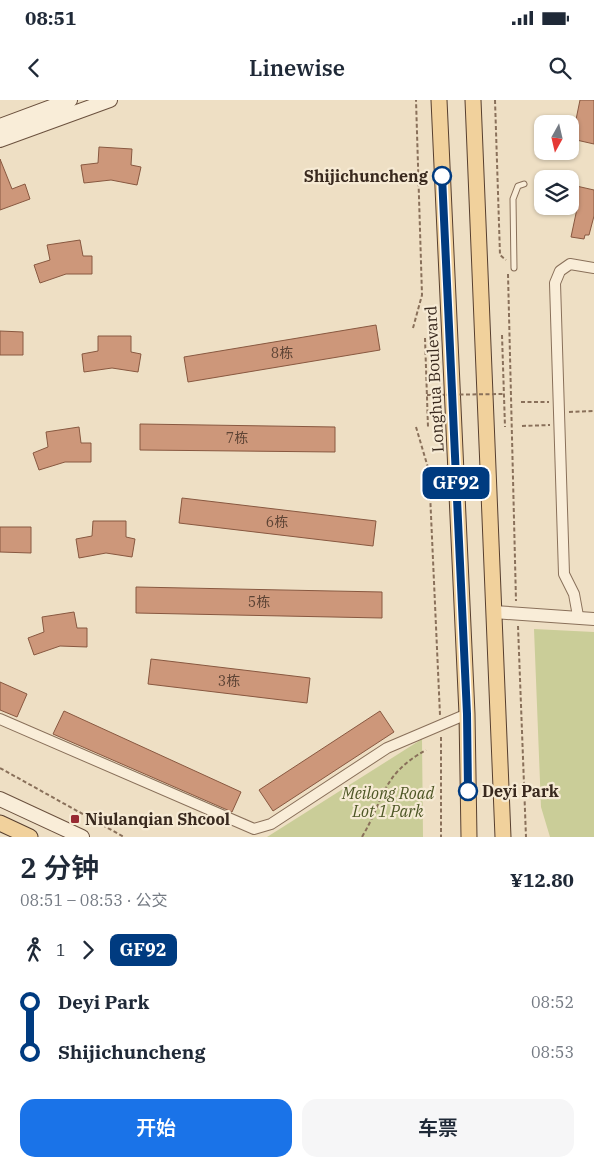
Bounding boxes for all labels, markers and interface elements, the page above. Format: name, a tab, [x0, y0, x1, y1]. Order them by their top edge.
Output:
text: 08:51	[25, 6, 76, 30]
text: Linewise	[249, 53, 345, 82]
icon: back	[20, 54, 48, 82]
icon: search	[546, 54, 574, 82]
north arrow	[534, 115, 579, 160]
map controls	[534, 115, 579, 215]
place label: Shijichuncheng	[304, 166, 429, 186]
marker: Shijichuncheng	[432, 166, 452, 186]
button: layers	[534, 170, 579, 215]
street label: Longhua Boulevard	[420, 305, 448, 453]
house number: 8栋	[271, 344, 293, 362]
house number: 7栋	[226, 429, 248, 447]
line badge: GF92	[421, 467, 491, 499]
text: GF92	[432, 471, 480, 494]
house number: 6栋	[266, 513, 288, 531]
house number: 5栋	[248, 593, 270, 611]
house number: 3栋	[218, 672, 240, 690]
marker: Deyi Park	[458, 781, 478, 801]
place label: Deyi Park	[482, 781, 559, 801]
park label: Meilong Road Lot 1 Park	[341, 783, 434, 821]
place label: Niulanqian Shcool	[85, 809, 230, 829]
marker: Niulanqian Shcool	[69, 813, 81, 825]
text: 2 分钟	[20, 849, 99, 886]
text: ¥12.80	[510, 868, 574, 892]
text: 08:51 – 08:53 · 公交	[20, 890, 167, 910]
icon: walk	[20, 936, 48, 964]
icon: forward	[74, 936, 102, 964]
text: GF92	[120, 938, 167, 961]
text: 1	[56, 940, 66, 960]
text: Deyi Park	[58, 990, 149, 1014]
text: 08:52	[531, 992, 574, 1012]
text: Shijichuncheng	[58, 1040, 205, 1064]
text: 08:53	[531, 1042, 574, 1062]
button: 开始	[20, 1099, 292, 1157]
button: 车票	[302, 1099, 574, 1157]

